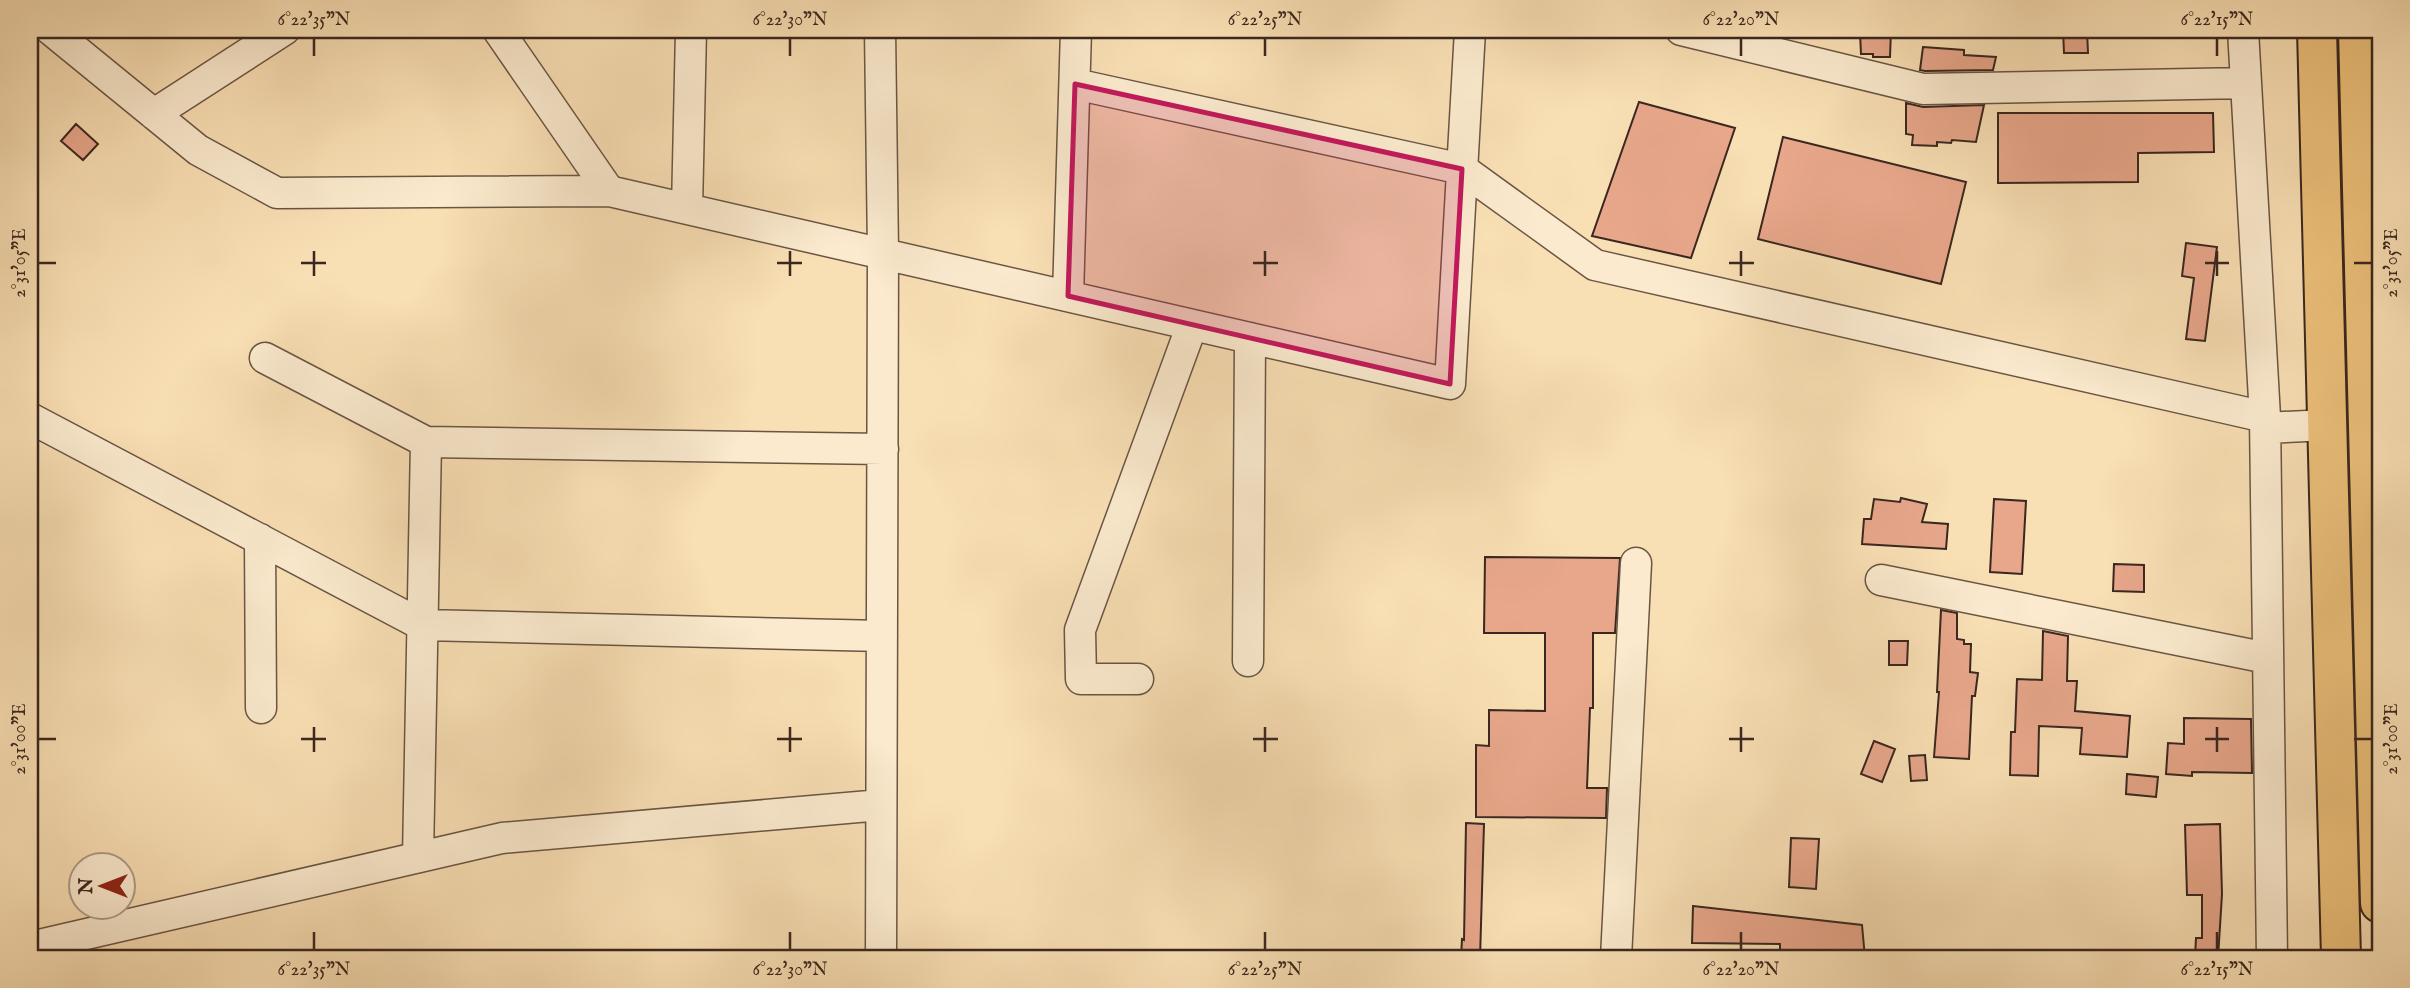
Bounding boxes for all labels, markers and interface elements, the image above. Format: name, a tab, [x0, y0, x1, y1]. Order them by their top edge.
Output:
text: 6°22'35"N	[278, 9, 351, 32]
text: 6°22'30"N	[752, 9, 828, 32]
text: 6°22'25"N	[1228, 9, 1303, 32]
text: 6°22'20"N	[1703, 9, 1780, 32]
text: 6°22'15"N	[2181, 9, 2254, 32]
text: 2°31'05"E	[9, 228, 32, 298]
text: 2°31'05"E	[2381, 228, 2404, 298]
text: 2°31'00"E	[9, 703, 32, 775]
text: 2°31'00"E	[2381, 703, 2404, 775]
north arrow	[66, 852, 136, 922]
text: N	[75, 877, 99, 895]
text: 6°22'35"N	[278, 959, 351, 982]
text: 6°22'30"N	[752, 959, 828, 982]
text: 6°22'25"N	[1228, 959, 1303, 982]
text: 6°22'20"N	[1703, 959, 1780, 982]
text: 6°22'15"N	[2181, 959, 2254, 982]

